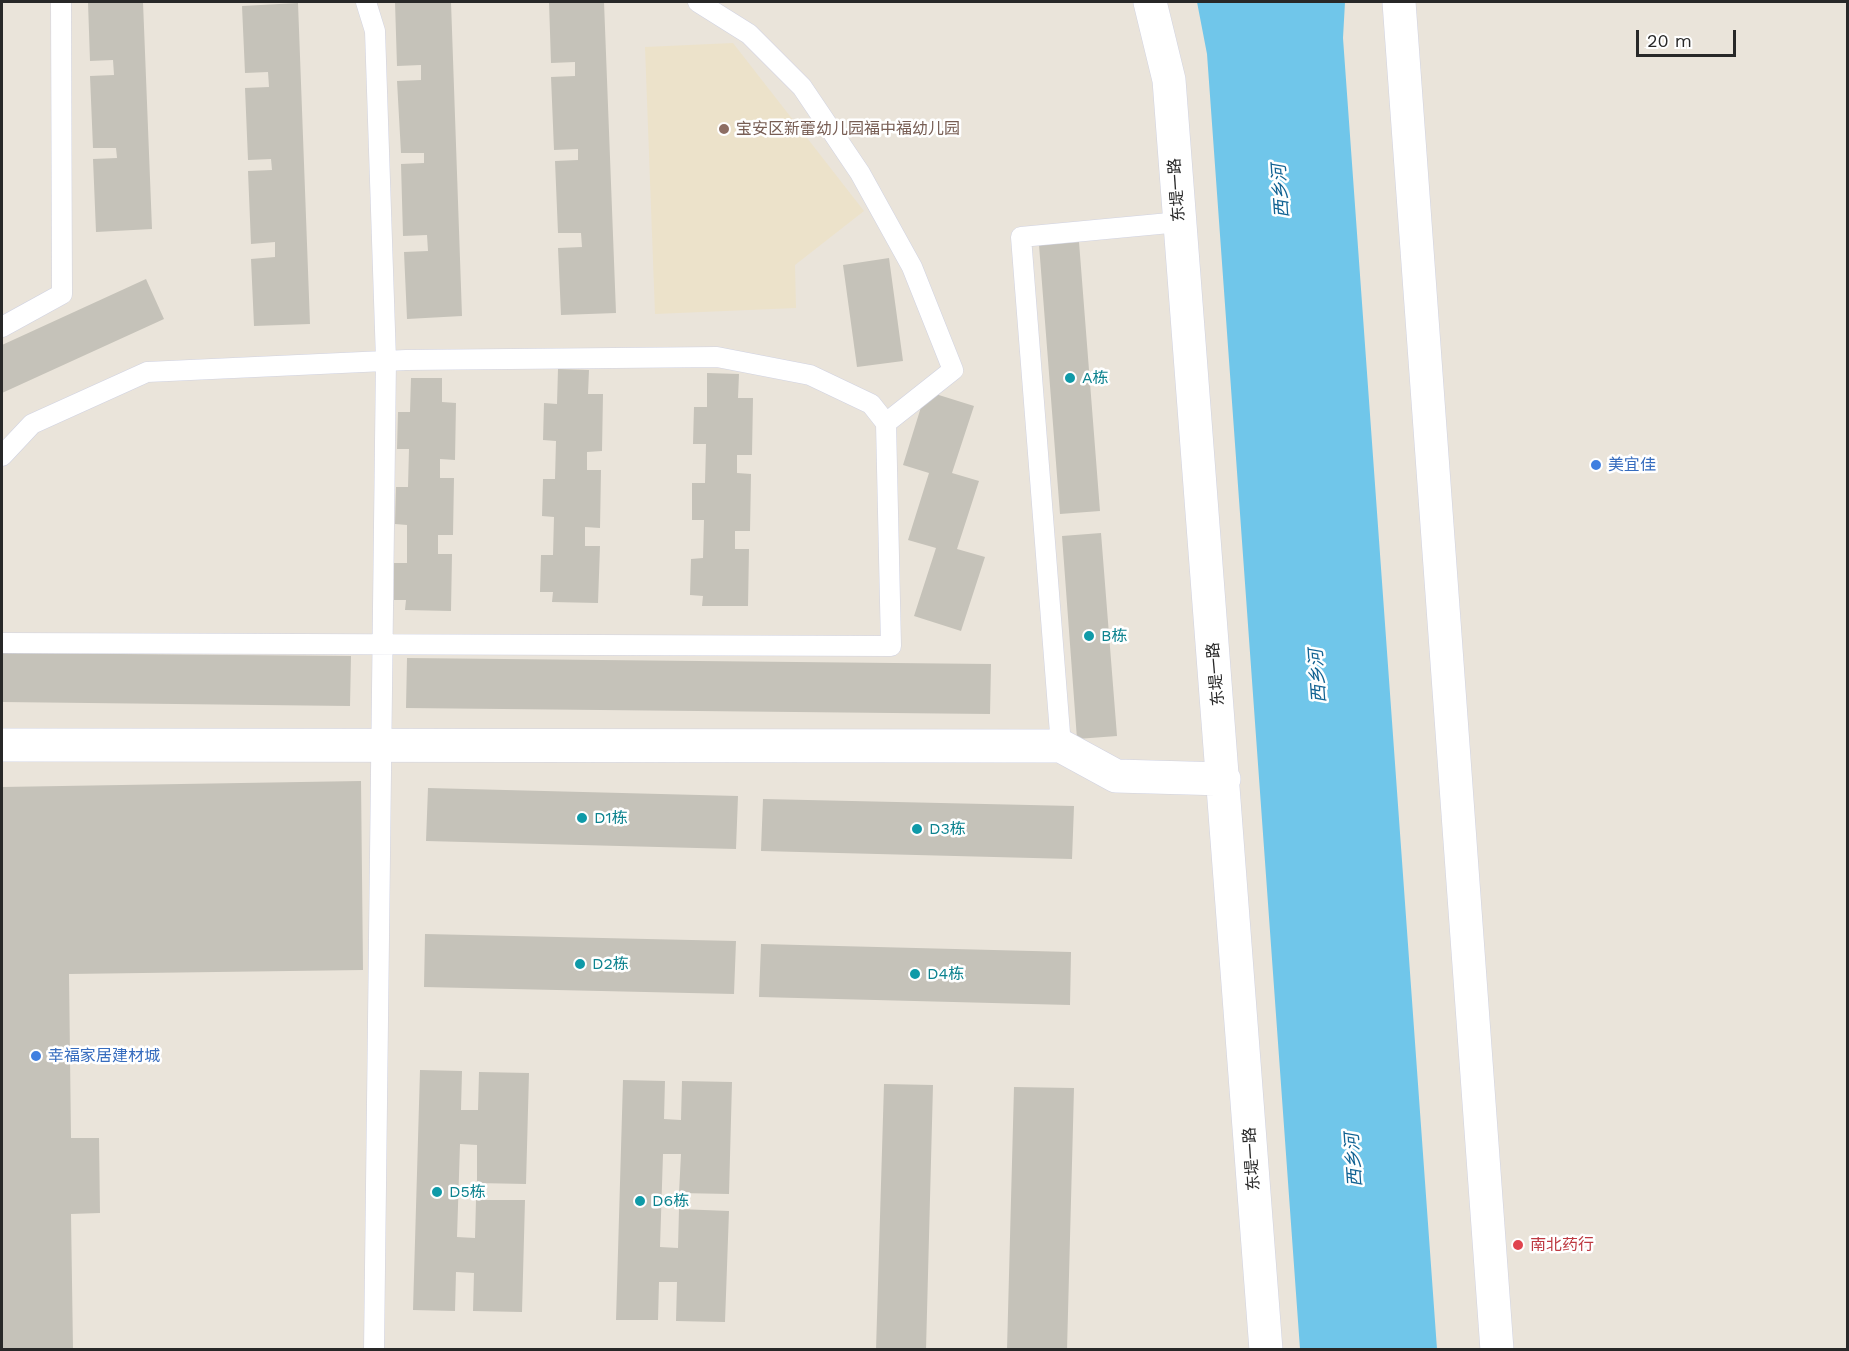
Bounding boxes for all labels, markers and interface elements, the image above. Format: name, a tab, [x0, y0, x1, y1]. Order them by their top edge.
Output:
scale bar	[1639, 18, 1740, 56]
text: 20 m	[1647, 30, 1692, 51]
place label: 宝安区新蕾幼儿园福中福幼儿园	[736, 119, 960, 139]
marker: 宝安区新蕾幼儿园福中福幼儿园	[717, 122, 731, 136]
street label: 东堤一路	[1165, 157, 1189, 223]
water label: 西乡河	[1268, 163, 1294, 219]
place label: A栋	[1082, 368, 1109, 388]
marker: A栋	[1063, 371, 1077, 385]
place label: 美宜佳	[1608, 455, 1656, 475]
marker: 美宜佳	[1589, 458, 1603, 472]
place label: B栋	[1101, 626, 1127, 646]
marker: B栋	[1082, 629, 1096, 643]
street label: 东堤一路	[1204, 641, 1228, 707]
water label: 西乡河	[1305, 648, 1331, 704]
place label: D1栋	[594, 808, 628, 828]
marker: D1栋	[575, 811, 589, 825]
place label: D3栋	[929, 819, 966, 839]
marker: D3栋	[910, 822, 924, 836]
place label: D2栋	[592, 954, 629, 974]
marker: D2栋	[573, 957, 587, 971]
place label: D4栋	[927, 964, 964, 984]
marker: D4栋	[908, 967, 922, 981]
place label: 幸福家居建材城	[48, 1046, 160, 1066]
marker: 幸福家居建材城	[29, 1049, 43, 1063]
street label: 东堤一路	[1240, 1126, 1264, 1192]
water label: 西乡河	[1341, 1132, 1367, 1188]
place label: D5栋	[449, 1182, 486, 1202]
marker: D5栋	[430, 1185, 444, 1199]
place label: D6栋	[652, 1191, 689, 1211]
marker: D6栋	[633, 1194, 647, 1208]
place label: 南北药行	[1530, 1235, 1594, 1255]
marker: 南北药行	[1511, 1238, 1525, 1252]

